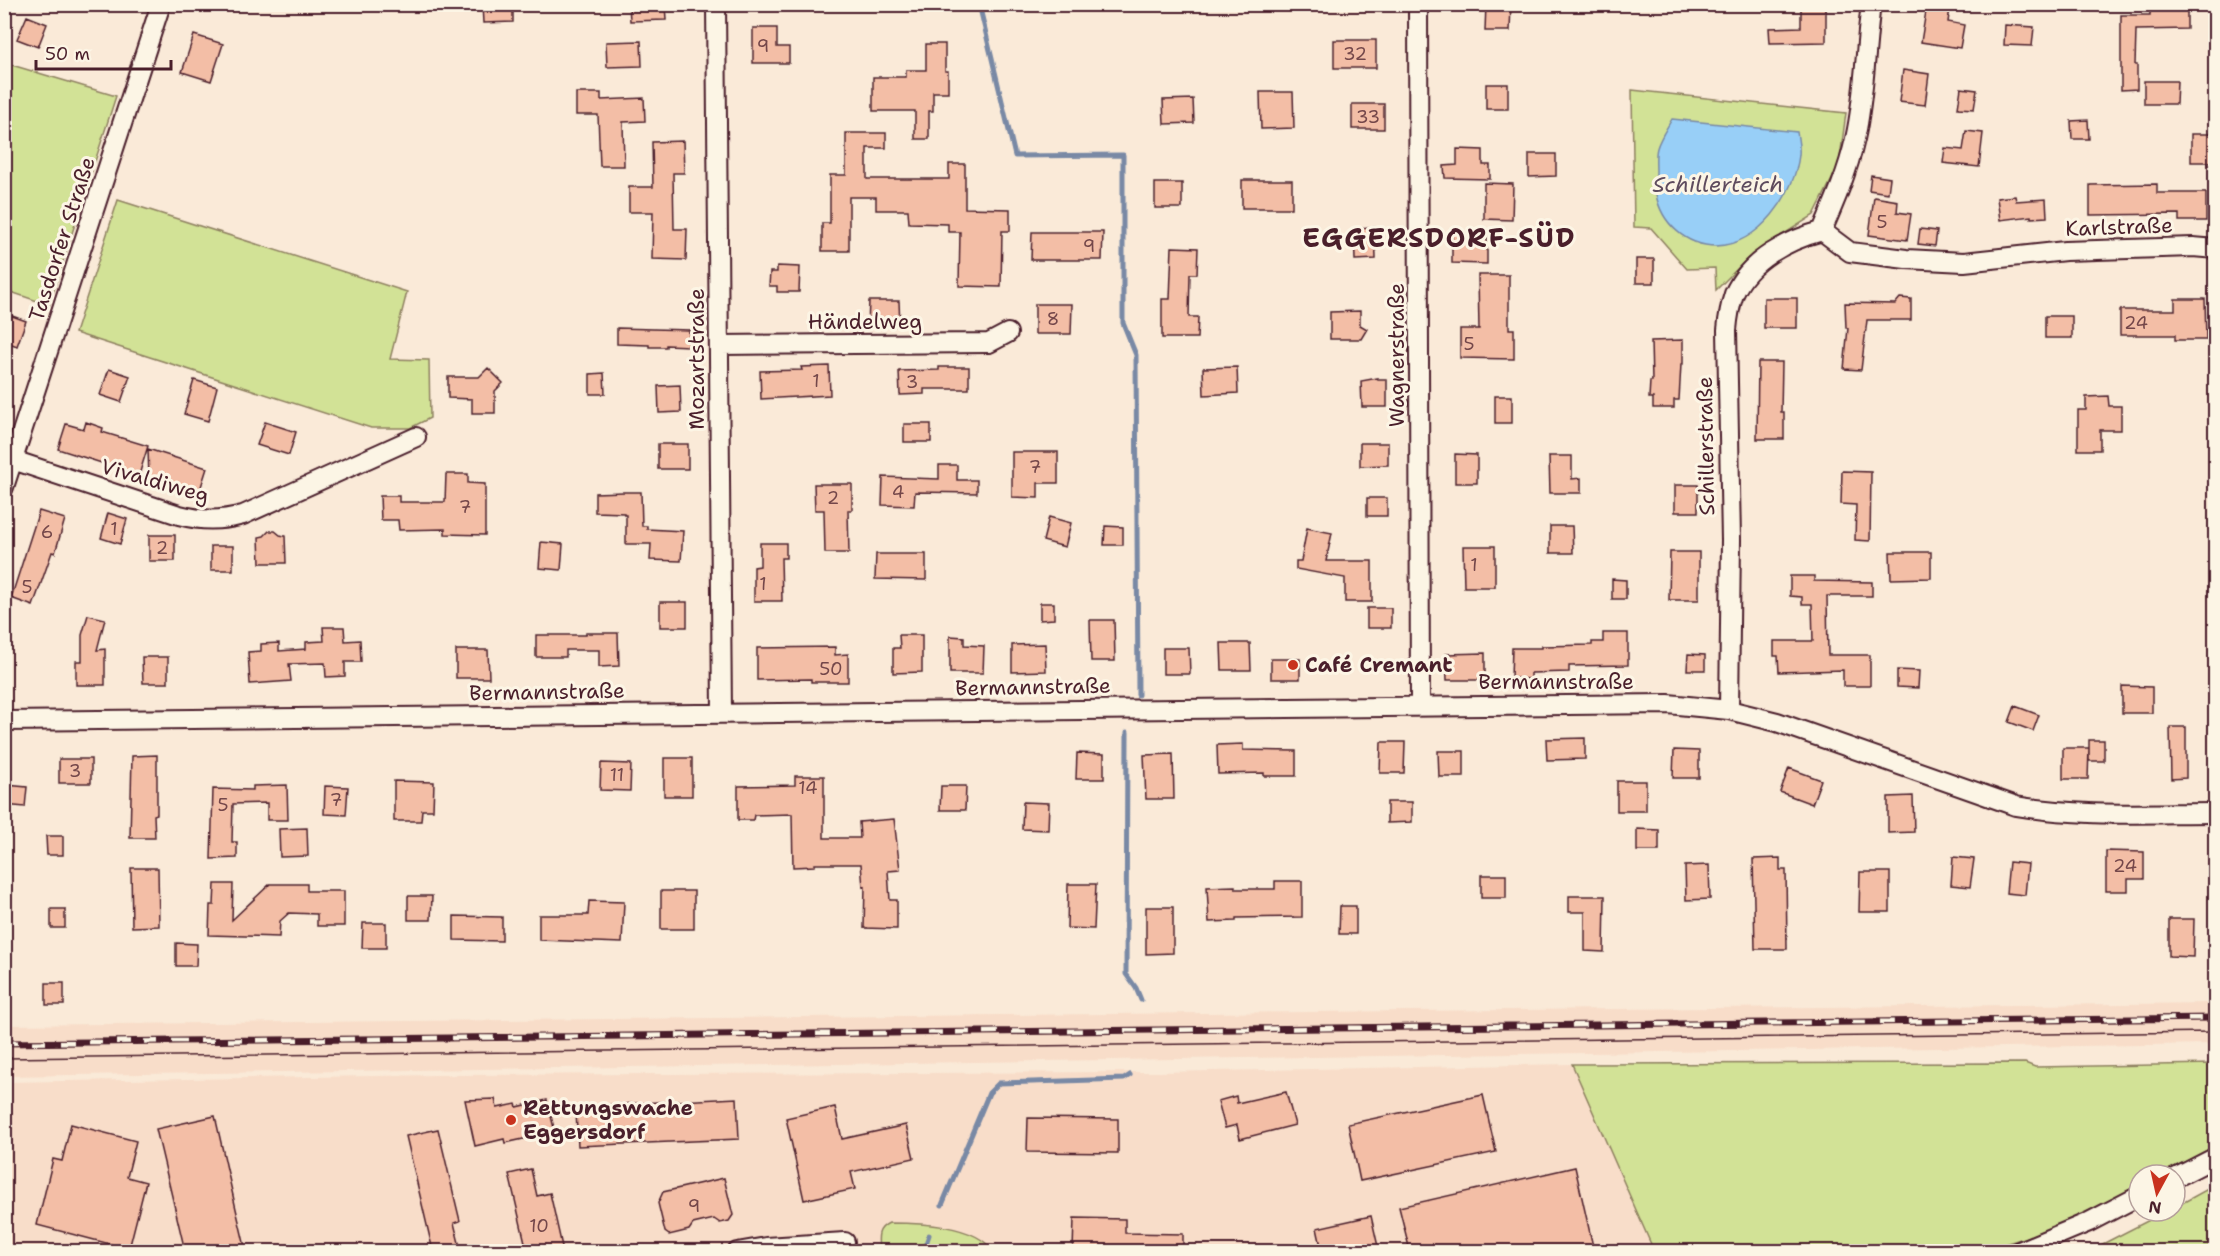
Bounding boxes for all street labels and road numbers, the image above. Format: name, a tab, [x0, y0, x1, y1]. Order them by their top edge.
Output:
street label: Tasdorfer Straße	[22, 153, 102, 325]
street label: Karlstraße	[2065, 211, 2173, 243]
street label: Wagnerstraße	[1383, 283, 1411, 427]
street label: Mozartstraße	[683, 288, 711, 430]
street label: Händelweg	[808, 308, 922, 336]
street label: Schillerstraße	[1691, 376, 1721, 516]
street label: Vivaldiweg	[98, 452, 212, 510]
street label: Bermannstraße	[1478, 668, 1634, 696]
street label: Bermannstraße	[955, 672, 1111, 702]
street label: Bermannstraße	[469, 677, 625, 707]

